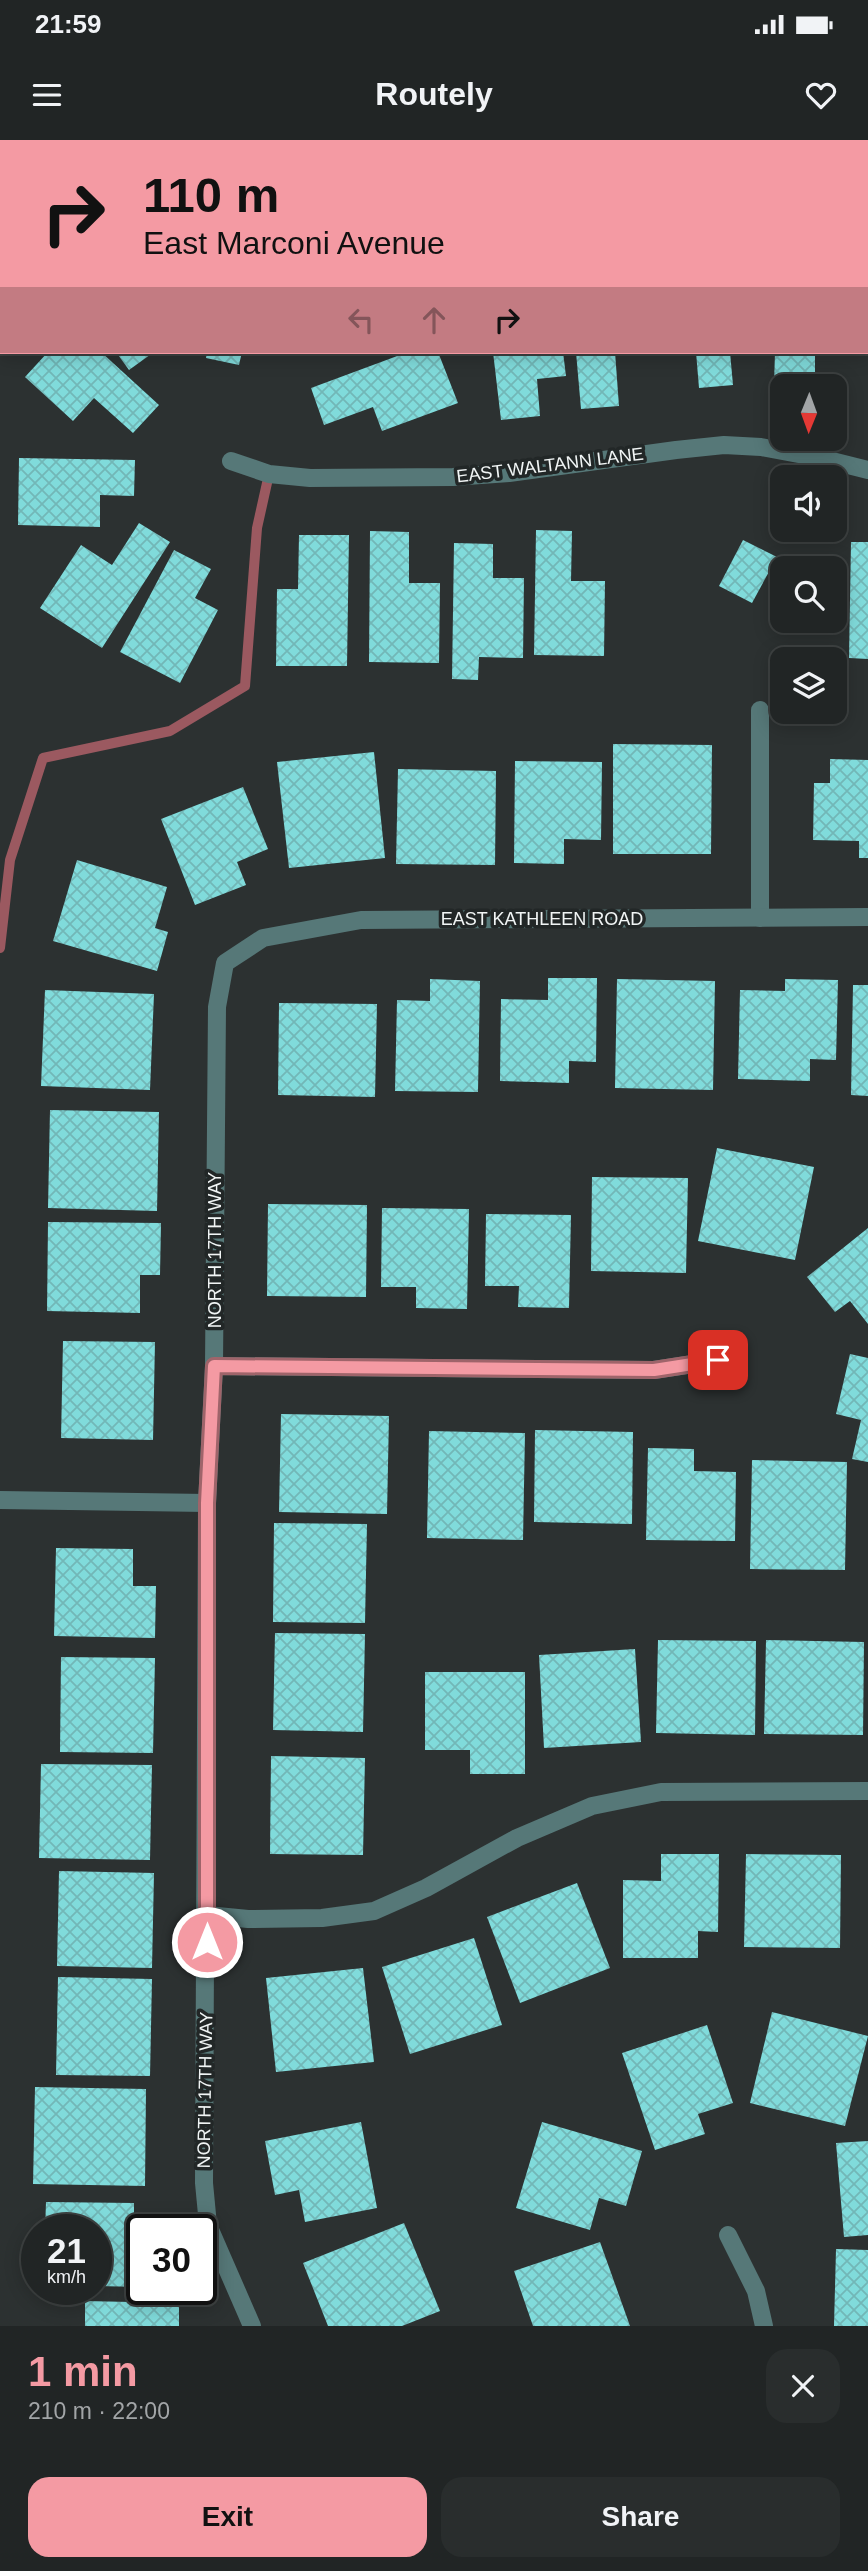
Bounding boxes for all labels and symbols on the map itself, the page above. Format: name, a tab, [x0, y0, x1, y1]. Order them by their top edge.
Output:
north arrow	[770, 374, 847, 452]
street label: EAST WALTANN LANE	[455, 444, 645, 486]
street label: EAST KATHLEEN ROAD	[441, 909, 643, 929]
street label: NORTH 17TH WAY	[205, 1172, 225, 1328]
pin	[688, 1330, 748, 1390]
position arrow	[170, 1905, 244, 1979]
street label: NORTH 17TH WAY	[194, 2011, 216, 2169]
speed limit sign: 30	[126, 2214, 217, 2305]

